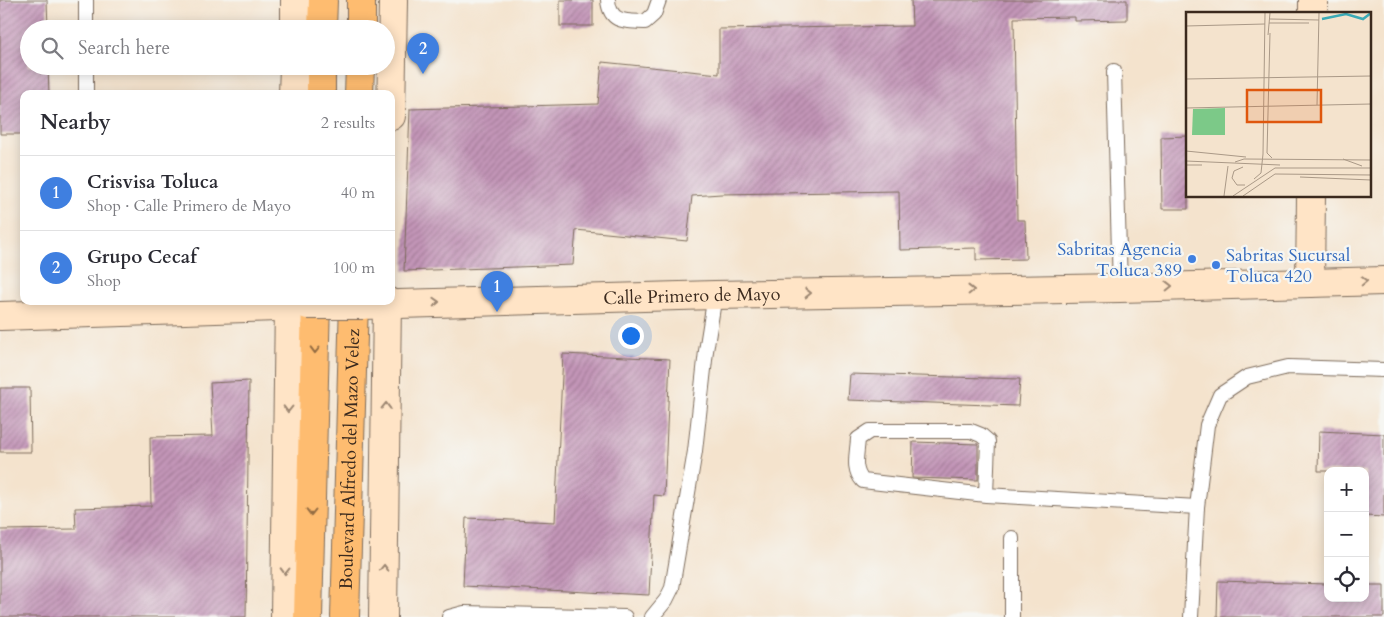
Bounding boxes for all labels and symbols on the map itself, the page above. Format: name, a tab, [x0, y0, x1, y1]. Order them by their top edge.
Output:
inset map	[1186, 12, 1372, 198]
pin: 2	[407, 33, 439, 74]
place label: Sabritas Agencia Toluca 389	[1057, 237, 1182, 283]
place label: Sabritas Sucursal Toluca 420	[1226, 243, 1351, 289]
marker: Sabritas Agencia Toluca 389	[1186, 253, 1198, 265]
marker: Sabritas Sucursal Toluca 420	[1210, 259, 1222, 271]
pin: 1	[481, 271, 513, 312]
one-way arrow	[1361, 276, 1369, 287]
street label: Calle Primero de Mayo	[603, 281, 781, 311]
one-way arrow	[1165, 281, 1173, 292]
one-way arrow	[968, 285, 975, 295]
one-way arrow	[805, 288, 813, 298]
one-way arrow	[432, 297, 440, 307]
your location	[618, 323, 644, 349]
street label: Boulevard Alfredo del Mazo Velez	[333, 328, 366, 590]
one-way arrow	[309, 346, 320, 354]
one-way arrow	[381, 402, 391, 410]
one-way arrow	[283, 405, 293, 413]
one-way arrow	[306, 509, 316, 517]
one-way arrow	[378, 564, 389, 572]
one-way arrow	[280, 568, 290, 575]

